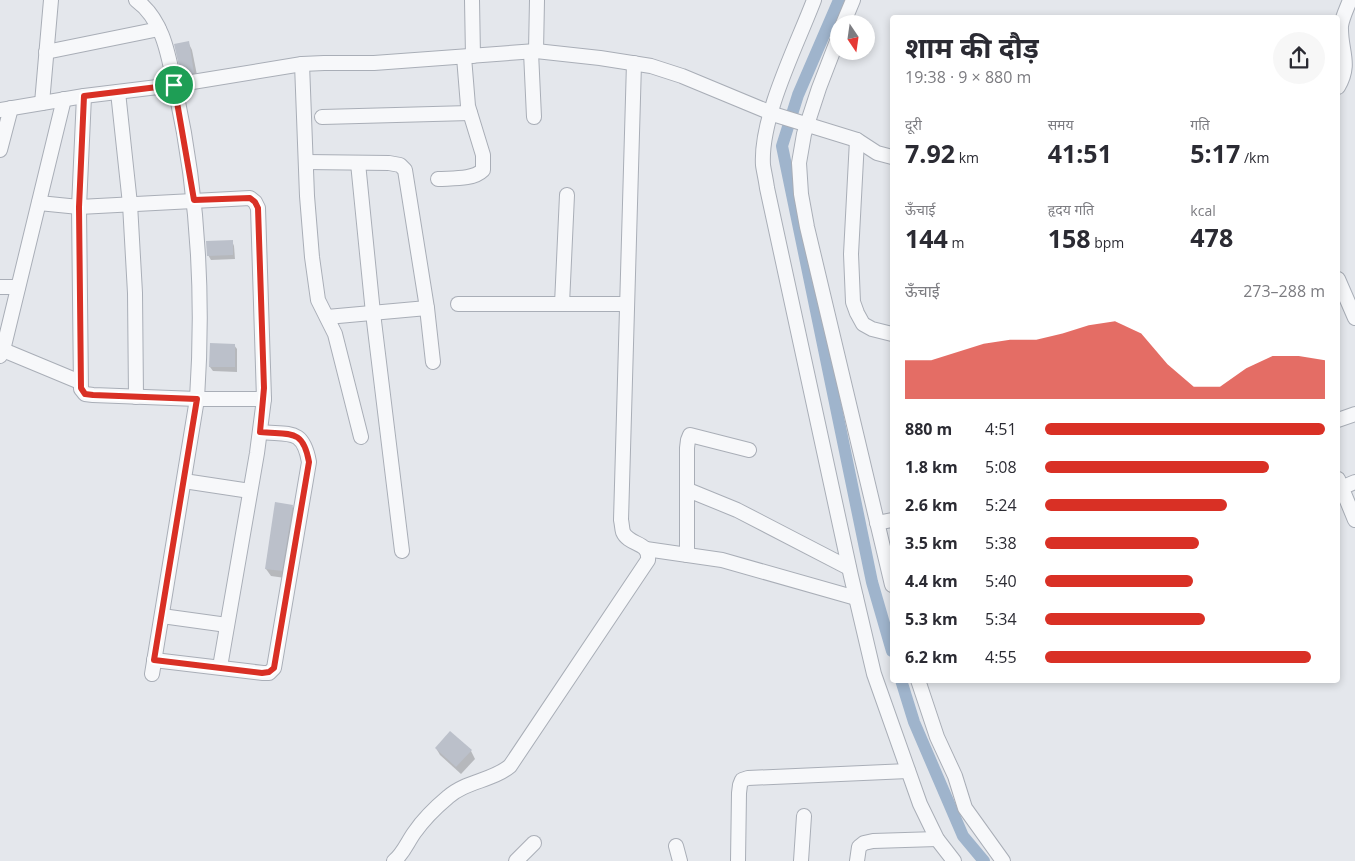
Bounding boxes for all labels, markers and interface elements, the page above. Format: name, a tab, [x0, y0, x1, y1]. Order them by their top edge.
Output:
north arrow	[830, 15, 875, 60]
map controls	[830, 15, 875, 60]
text: शाम की दौड़	[905, 28, 1039, 66]
button: share	[1273, 32, 1325, 84]
pin	[153, 64, 195, 106]
text: 19:38 · 9 × 880 m	[905, 66, 1031, 88]
icon: arrive	[160, 71, 188, 99]
text: दूरी	[905, 115, 922, 134]
text: समय	[1048, 115, 1074, 134]
text: गति	[1190, 115, 1210, 134]
text: 7.92	[905, 136, 955, 170]
text: 41:51	[1048, 136, 1112, 170]
text: 5:17	[1190, 136, 1240, 170]
text: km	[955, 148, 979, 167]
text: /km	[1240, 148, 1269, 167]
text: ऊँचाई	[905, 200, 935, 219]
text: हृदय गति	[1048, 200, 1094, 219]
text: kcal	[1190, 201, 1216, 220]
text: 478	[1190, 220, 1233, 254]
text: 144	[905, 221, 948, 255]
text: 158	[1048, 221, 1091, 255]
text: m	[948, 233, 965, 252]
text: bpm	[1091, 233, 1124, 252]
text: ऊँचाई	[905, 280, 940, 302]
text: 273–288 m	[1243, 280, 1325, 302]
text: 880 m	[905, 418, 952, 440]
text: 4:51	[985, 418, 1017, 440]
text: 1.8 km	[905, 456, 958, 478]
text: 5:08	[985, 456, 1017, 478]
text: 2.6 km	[905, 494, 958, 516]
text: 5:24	[985, 494, 1017, 516]
text: 3.5 km	[905, 532, 958, 554]
text: 5:38	[985, 532, 1017, 554]
text: 4.4 km	[905, 570, 958, 592]
text: 5:40	[985, 570, 1017, 592]
text: 5.3 km	[905, 608, 958, 630]
text: 5:34	[985, 608, 1017, 630]
text: 6.2 km	[905, 646, 958, 668]
text: 4:55	[985, 646, 1017, 668]

